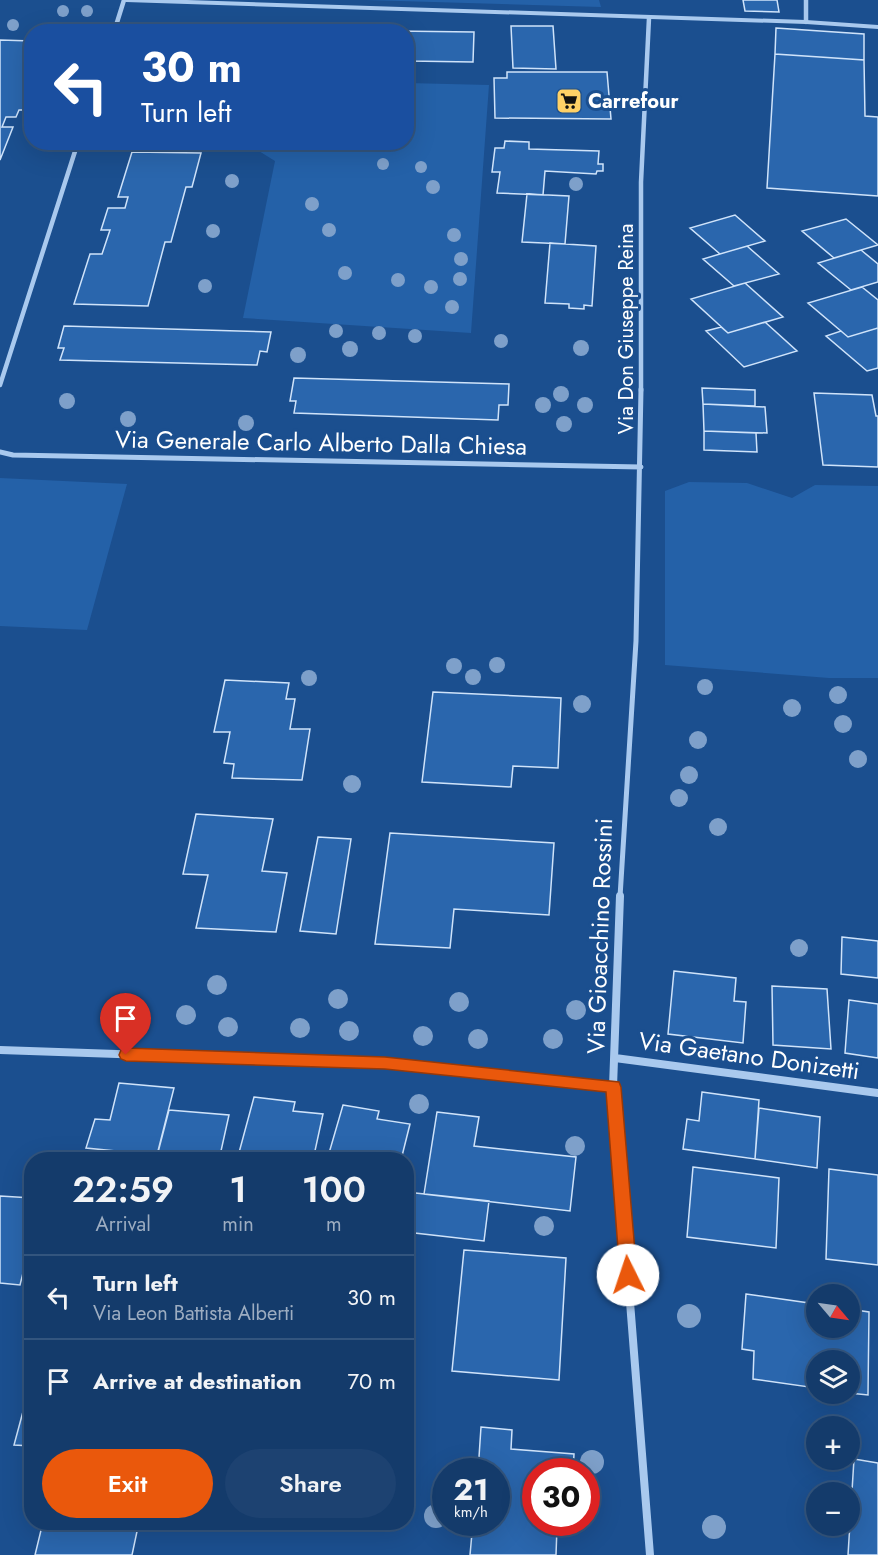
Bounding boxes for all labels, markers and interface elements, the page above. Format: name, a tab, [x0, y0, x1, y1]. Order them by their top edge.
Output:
text: 30 m	[141, 37, 242, 98]
icon: left	[42, 48, 120, 126]
supermarket icon: Carrefour	[554, 86, 584, 116]
place label: Carrefour	[588, 87, 680, 116]
text: Turn left	[141, 93, 231, 132]
street label: Via Don Giuseppe Reina	[612, 224, 641, 434]
street label: Via Generale Carlo Alberto Dalla Chiesa	[115, 421, 527, 464]
street label: Via Gioacchino Rossini	[578, 817, 621, 1055]
pin	[100, 993, 151, 1055]
icon: arrive	[109, 1002, 142, 1035]
street label: Via Gaetano Donizetti	[636, 1023, 862, 1088]
text: 22:59	[72, 1163, 174, 1215]
text: 1	[229, 1163, 247, 1215]
text: 100	[302, 1163, 366, 1215]
text: Arrival	[96, 1210, 151, 1239]
text: min	[222, 1210, 254, 1239]
text: m	[326, 1210, 342, 1239]
position arrow	[596, 1243, 660, 1307]
text: Turn left	[93, 1267, 178, 1299]
icon: left	[42, 1281, 75, 1314]
text: 30 m	[347, 1281, 396, 1313]
north arrow	[806, 1284, 860, 1338]
map controls	[806, 1284, 860, 1536]
text: Via Leon Battista Alberti	[93, 1299, 294, 1328]
button: layers	[806, 1350, 860, 1404]
icon: arrive	[42, 1365, 75, 1398]
text: Arrive at destination	[93, 1365, 302, 1397]
text: 70 m	[347, 1365, 396, 1397]
button: +	[806, 1416, 860, 1470]
button: Exit	[42, 1449, 213, 1518]
button: Share	[225, 1449, 396, 1518]
speed limit sign: 30	[522, 1458, 600, 1536]
text: 21	[454, 1468, 488, 1511]
button: −	[806, 1482, 860, 1536]
text: km/h	[454, 1501, 488, 1523]

